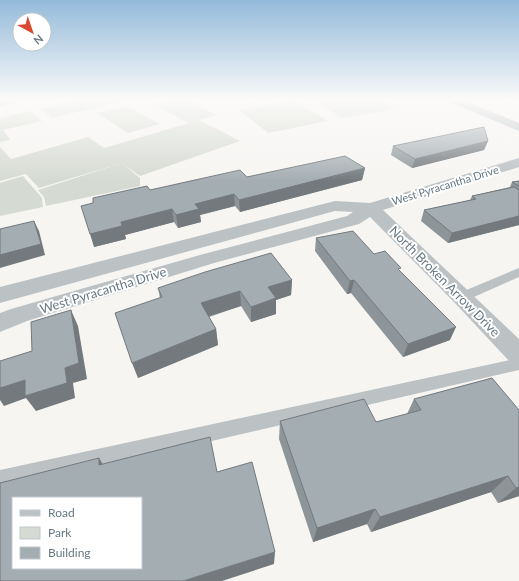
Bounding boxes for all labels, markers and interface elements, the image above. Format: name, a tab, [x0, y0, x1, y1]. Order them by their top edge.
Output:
north arrow	[12, 12, 52, 52]
text: N	[31, 32, 46, 48]
street label: West Pyracantha Drive	[390, 162, 500, 207]
street label: North Broken Arrow Drive	[386, 222, 504, 340]
street label: West Pyracantha Drive	[38, 263, 168, 317]
legend	[12, 497, 142, 569]
text: Road	[48, 505, 75, 520]
text: Park	[48, 525, 72, 540]
text: Building	[48, 545, 91, 560]

